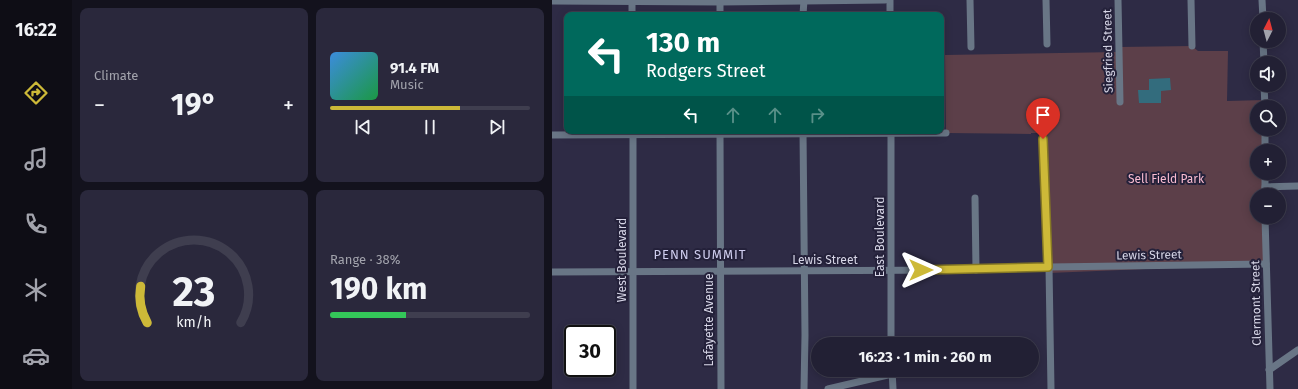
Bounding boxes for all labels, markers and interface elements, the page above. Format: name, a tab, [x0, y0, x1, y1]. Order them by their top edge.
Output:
street label: Siegfried Street	[1100, 8, 1116, 93]
north arrow	[1250, 12, 1286, 48]
map controls	[1250, 12, 1286, 224]
text: 16:22	[15, 19, 57, 41]
text: 130 m	[646, 26, 720, 59]
icon: left	[580, 28, 632, 80]
button: sound	[1250, 56, 1286, 92]
text: 91.4 FM	[390, 59, 439, 77]
text: Rodgers Street	[646, 60, 765, 82]
text: Climate	[94, 68, 138, 83]
text: Music	[390, 77, 424, 92]
icon: directions	[22, 79, 50, 107]
text: 19°	[171, 87, 217, 123]
text: −	[94, 92, 105, 119]
text: +	[283, 92, 294, 119]
pin	[1026, 98, 1060, 139]
button: search	[1250, 100, 1286, 136]
icon: left	[680, 104, 702, 126]
icon: ahead	[722, 104, 744, 126]
icon: ahead	[764, 104, 786, 126]
icon: right	[806, 104, 828, 126]
icon: arrive	[1032, 104, 1054, 126]
icon: previous	[352, 116, 374, 138]
icon: pause	[419, 116, 441, 138]
icon: next	[486, 116, 508, 138]
button: +	[1250, 144, 1286, 180]
icon: music	[22, 145, 50, 173]
park label: Sell Field Park	[1128, 172, 1205, 186]
button: −	[1250, 188, 1286, 224]
street label: East Boulevard	[873, 197, 887, 277]
icon: phone	[22, 210, 50, 238]
street label: West Boulevard	[615, 218, 629, 302]
district label: PENN SUMMIT	[653, 247, 747, 262]
street label: Lewis Street	[1116, 247, 1183, 263]
position arrow	[900, 249, 942, 291]
text: Range · 38%	[330, 252, 400, 267]
street label: Lewis Street	[792, 253, 858, 267]
street label: Clermont Street	[1248, 259, 1264, 346]
text: 23	[173, 267, 215, 317]
text: 190 km	[330, 271, 427, 307]
street label: Lafayette Avenue	[702, 274, 716, 366]
icon: climate	[22, 276, 50, 304]
text: km/h	[176, 314, 212, 331]
speed limit sign: 30	[564, 325, 616, 377]
icon: car	[22, 342, 50, 370]
text: 16:23 · 1 min · 260 m	[858, 348, 992, 366]

